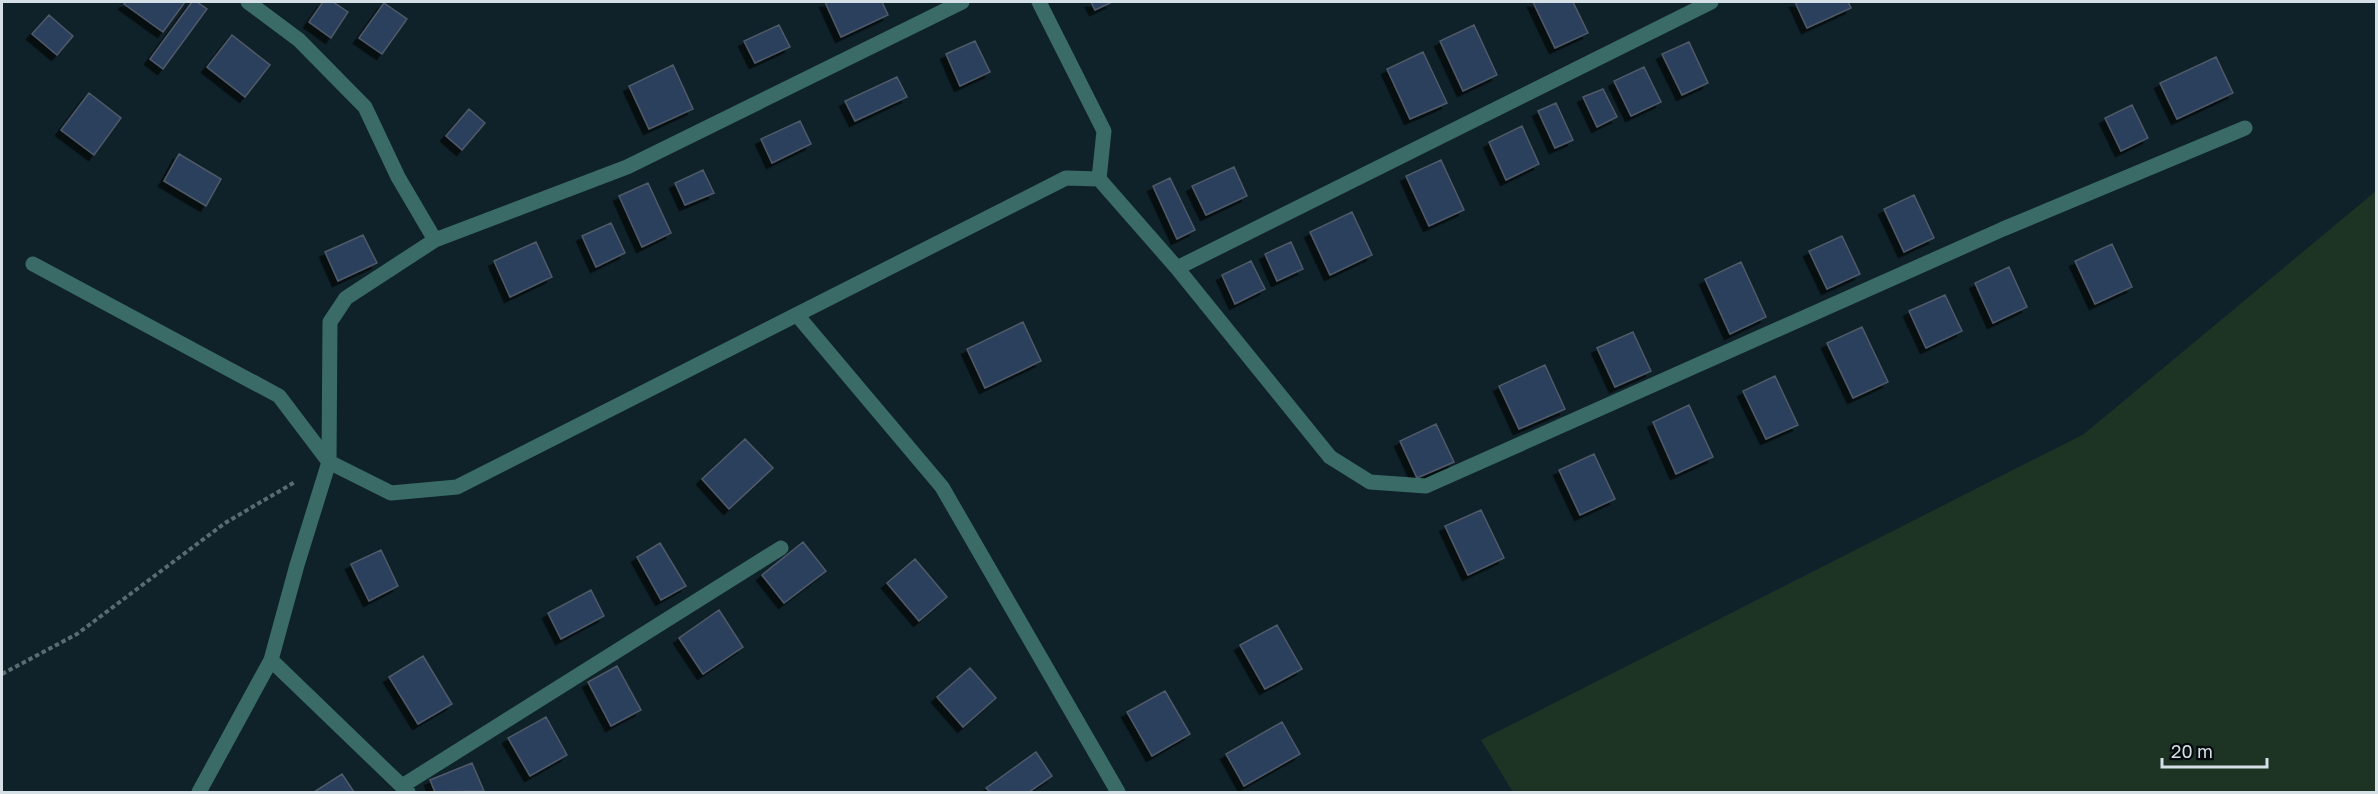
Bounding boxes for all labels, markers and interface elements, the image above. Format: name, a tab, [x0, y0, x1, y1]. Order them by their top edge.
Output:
scale bar	[2162, 731, 2267, 769]
text: 20 m	[2171, 740, 2213, 762]

